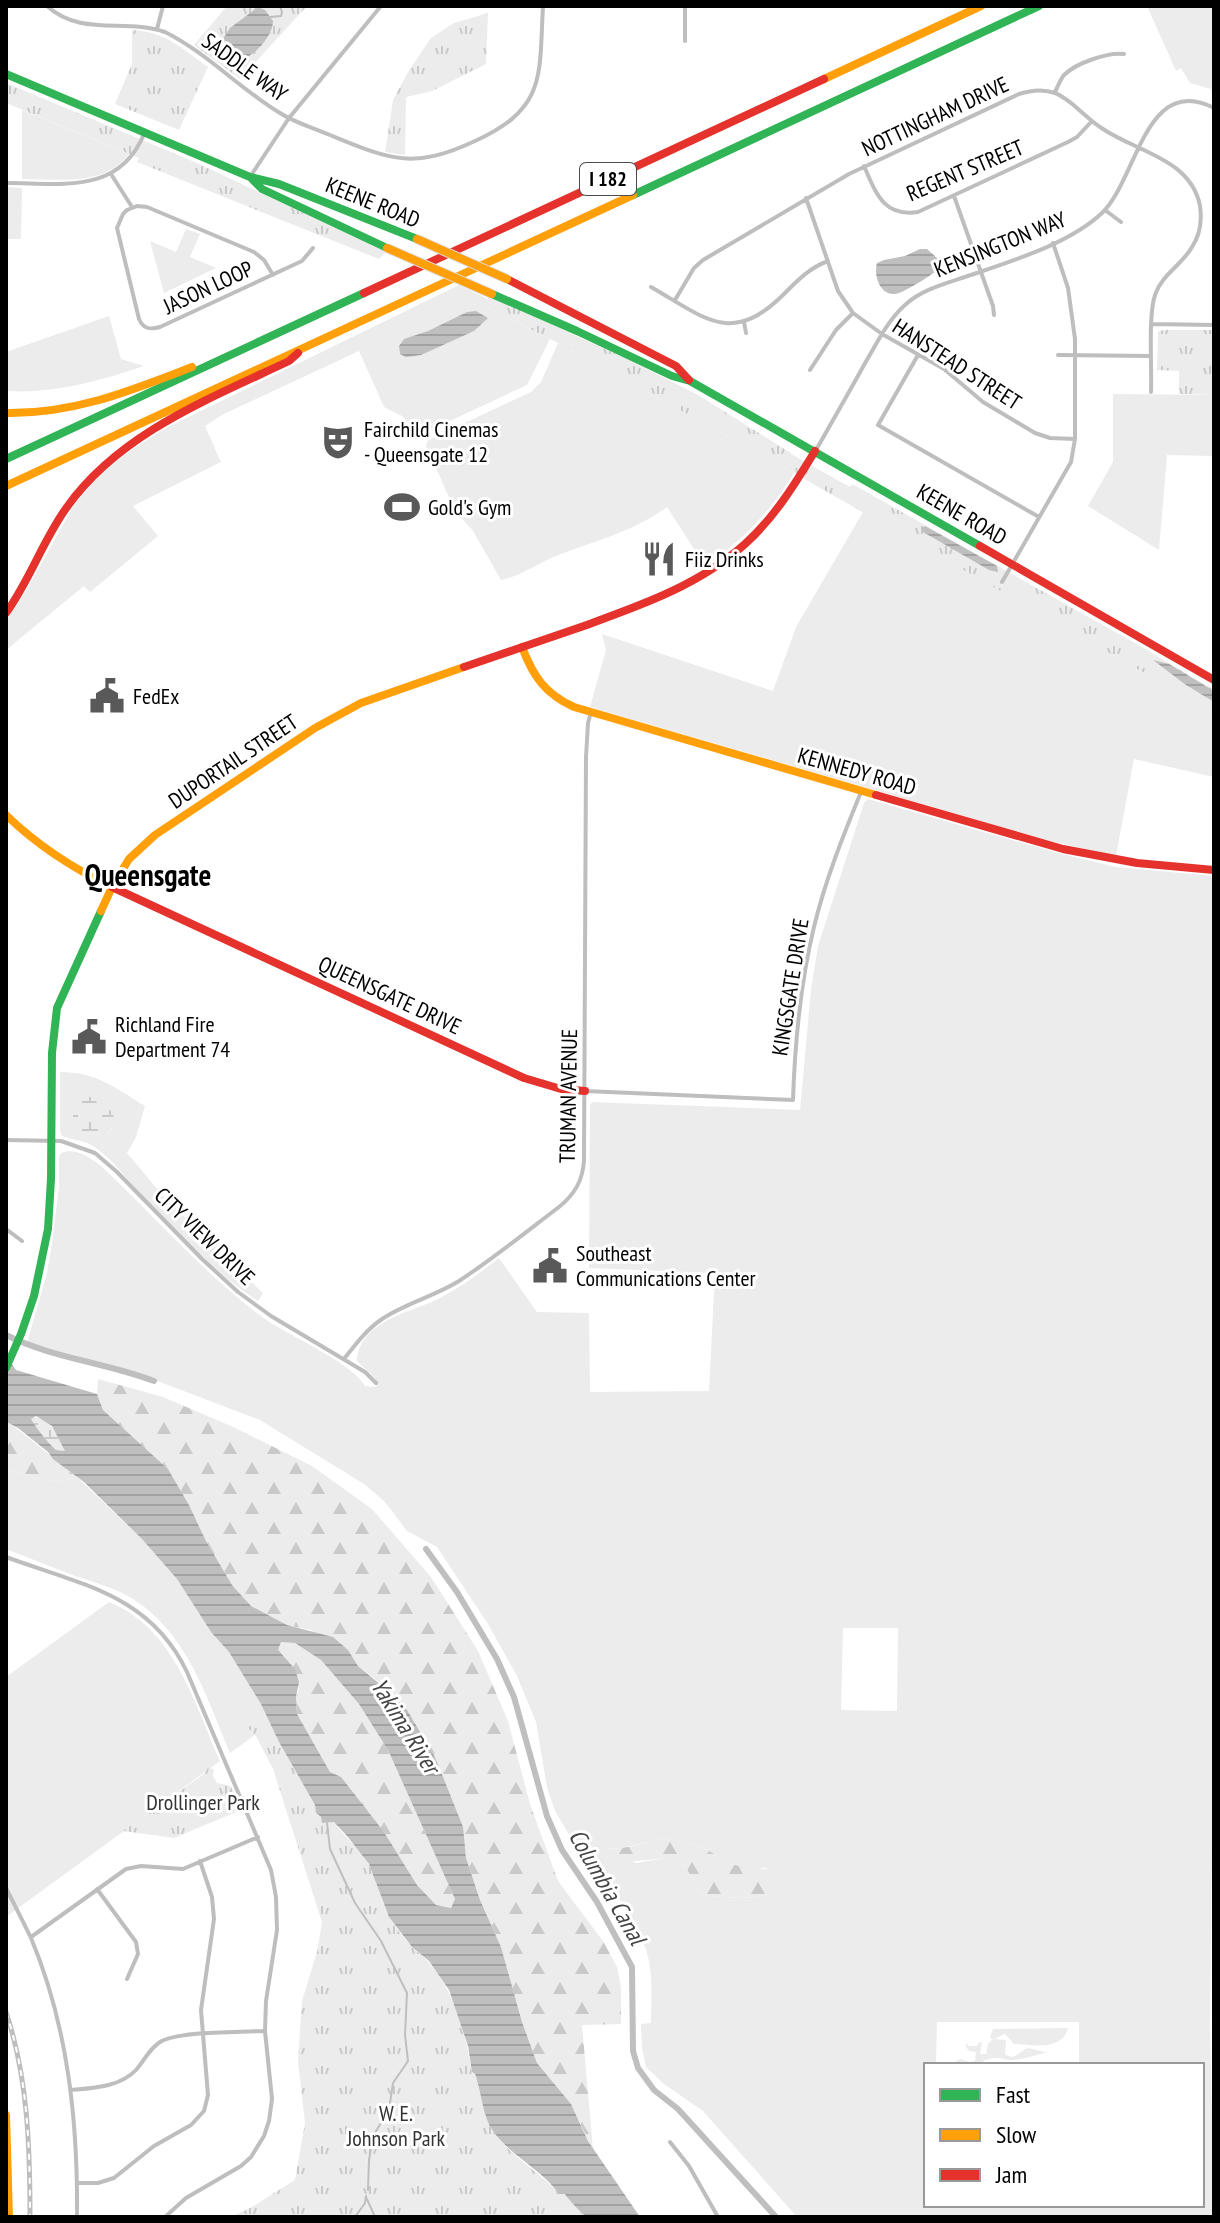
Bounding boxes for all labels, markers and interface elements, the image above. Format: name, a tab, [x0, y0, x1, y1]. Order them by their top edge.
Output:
street label: SADDLE WAY	[197, 27, 293, 107]
street label: NOTTINGHAM DRIVE	[857, 70, 1013, 162]
street label: REGENT STREET	[902, 133, 1028, 207]
road number: I 182	[580, 163, 636, 195]
street label: KEENE ROAD	[322, 170, 424, 234]
street label: KENSINGTON WAY	[930, 205, 1070, 283]
street label: JASON LOOP	[158, 254, 257, 320]
street label: HANSTEAD STREET	[887, 312, 1027, 416]
place label: Fairchild Cinemas - Queensgate 12	[364, 415, 498, 468]
theatre icon: Fairchild Cinemas - Queensgate 12	[319, 423, 357, 461]
street label: KEENE ROAD	[912, 477, 1012, 551]
sports icon: Gold's Gym	[383, 488, 421, 526]
place label: Gold's Gym	[428, 493, 511, 521]
restaurant icon: Fiiz Drinks	[640, 540, 678, 578]
place label: Fiiz Drinks	[685, 545, 764, 573]
public building icon: FedEx	[88, 677, 126, 715]
place label: FedEx	[133, 682, 179, 710]
street label: DUPORTAIL STREET	[163, 707, 303, 815]
street label: KENNEDY ROAD	[795, 741, 919, 801]
district label: Queensgate	[85, 855, 211, 894]
street label: KINGSGATE DRIVE	[765, 916, 815, 1058]
street label: QUEENSGATE DRIVE	[314, 950, 466, 1040]
place label: Richland Fire Department 74	[115, 1010, 230, 1063]
public building icon: Richland Fire Department 74	[70, 1018, 108, 1056]
street label: TRUMAN AVENUE	[553, 1029, 583, 1163]
street label: CITY VIEW DRIVE	[149, 1181, 261, 1291]
place label: Southeast Communications Center	[576, 1239, 756, 1292]
public building icon: Southeast Communications Center	[531, 1247, 569, 1285]
water label: Yakima River	[364, 1672, 449, 1782]
park label: Drollinger Park	[146, 1788, 260, 1816]
water label: Columbia Canal	[562, 1823, 654, 1952]
legend	[924, 2063, 1204, 2207]
text: Fast	[996, 2079, 1031, 2110]
park label: W. E. Johnson Park	[346, 2099, 446, 2152]
text: Slow	[996, 2119, 1037, 2150]
text: Jam	[995, 2159, 1027, 2190]

